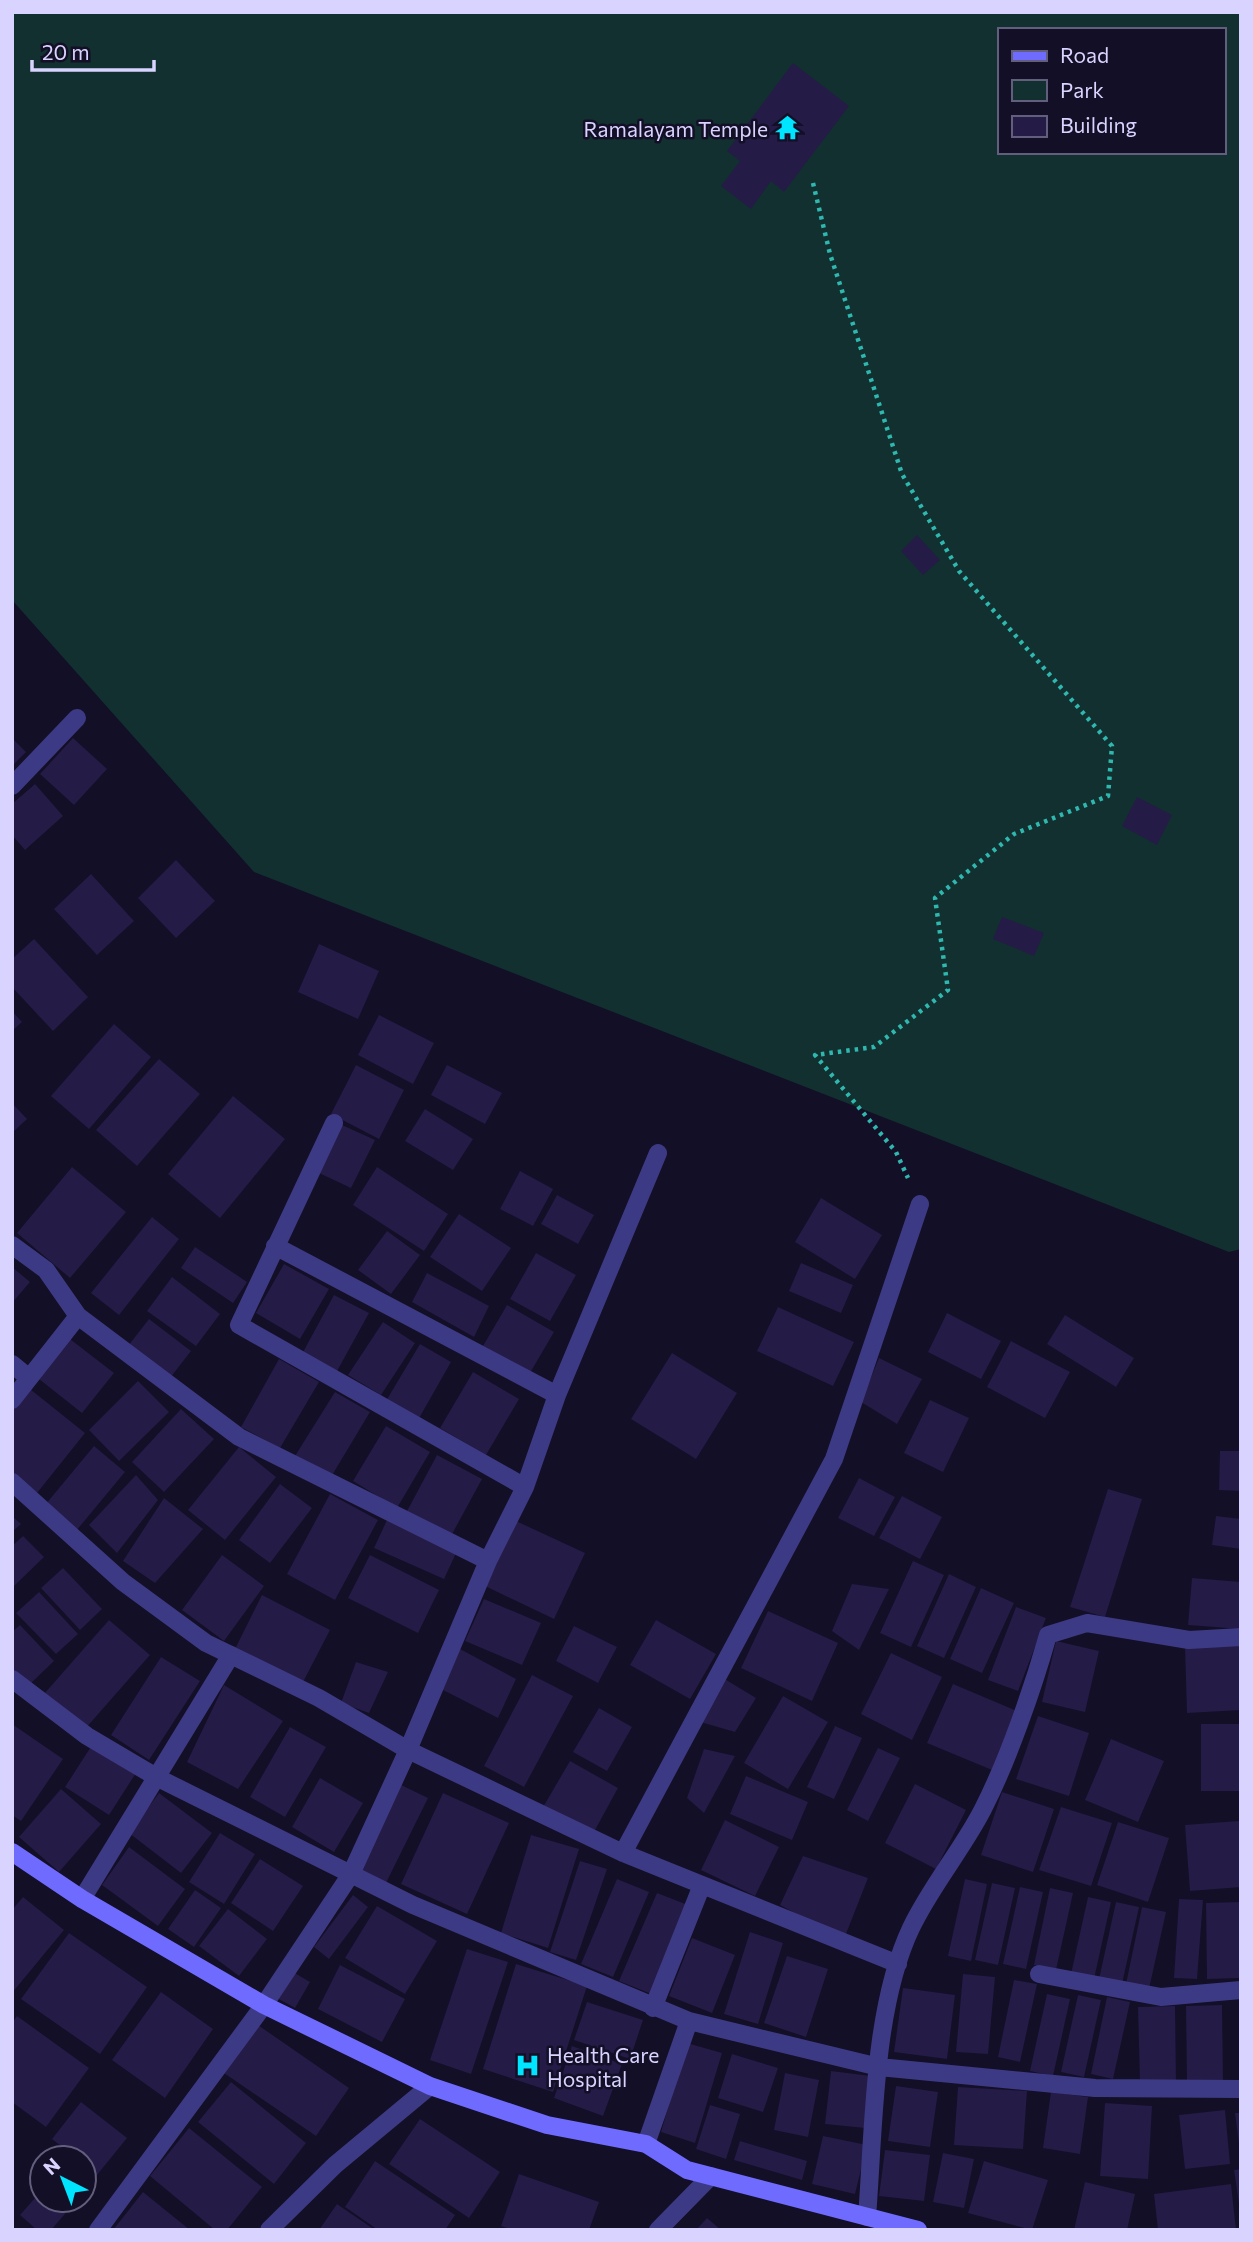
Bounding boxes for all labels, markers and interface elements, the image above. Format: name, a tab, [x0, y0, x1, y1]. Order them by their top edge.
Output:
scale bar	[32, 28, 154, 72]
legend	[998, 28, 1225, 154]
text: 20 m	[42, 39, 90, 64]
text: Road	[1060, 42, 1109, 67]
text: Park	[1060, 77, 1104, 102]
text: Building	[1060, 112, 1137, 137]
temple icon: Ramalayam Temple	[774, 114, 802, 142]
place label: Ramalayam Temple	[584, 116, 768, 141]
place label: Health Care Hospital	[547, 2042, 659, 2091]
hospital icon: Health Care Hospital	[513, 2052, 541, 2080]
north arrow	[28, 2144, 98, 2214]
text: N	[38, 2153, 64, 2179]

